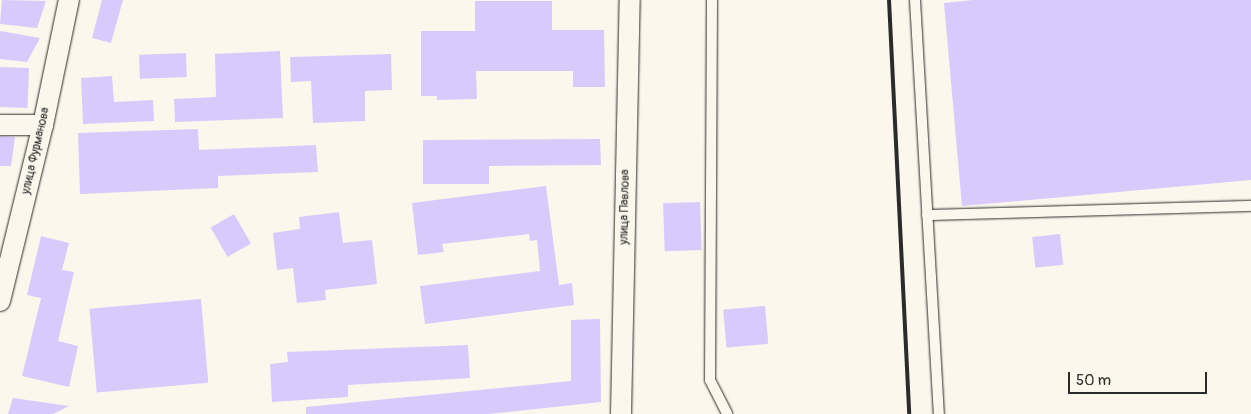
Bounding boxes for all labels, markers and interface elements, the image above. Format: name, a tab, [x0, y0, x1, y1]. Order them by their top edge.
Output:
street label: улица Фурманова	[19, 106, 53, 196]
street label: улица Павлова	[617, 169, 633, 245]
scale bar	[1071, 362, 1210, 394]
text: 50 m	[1076, 371, 1111, 390]

